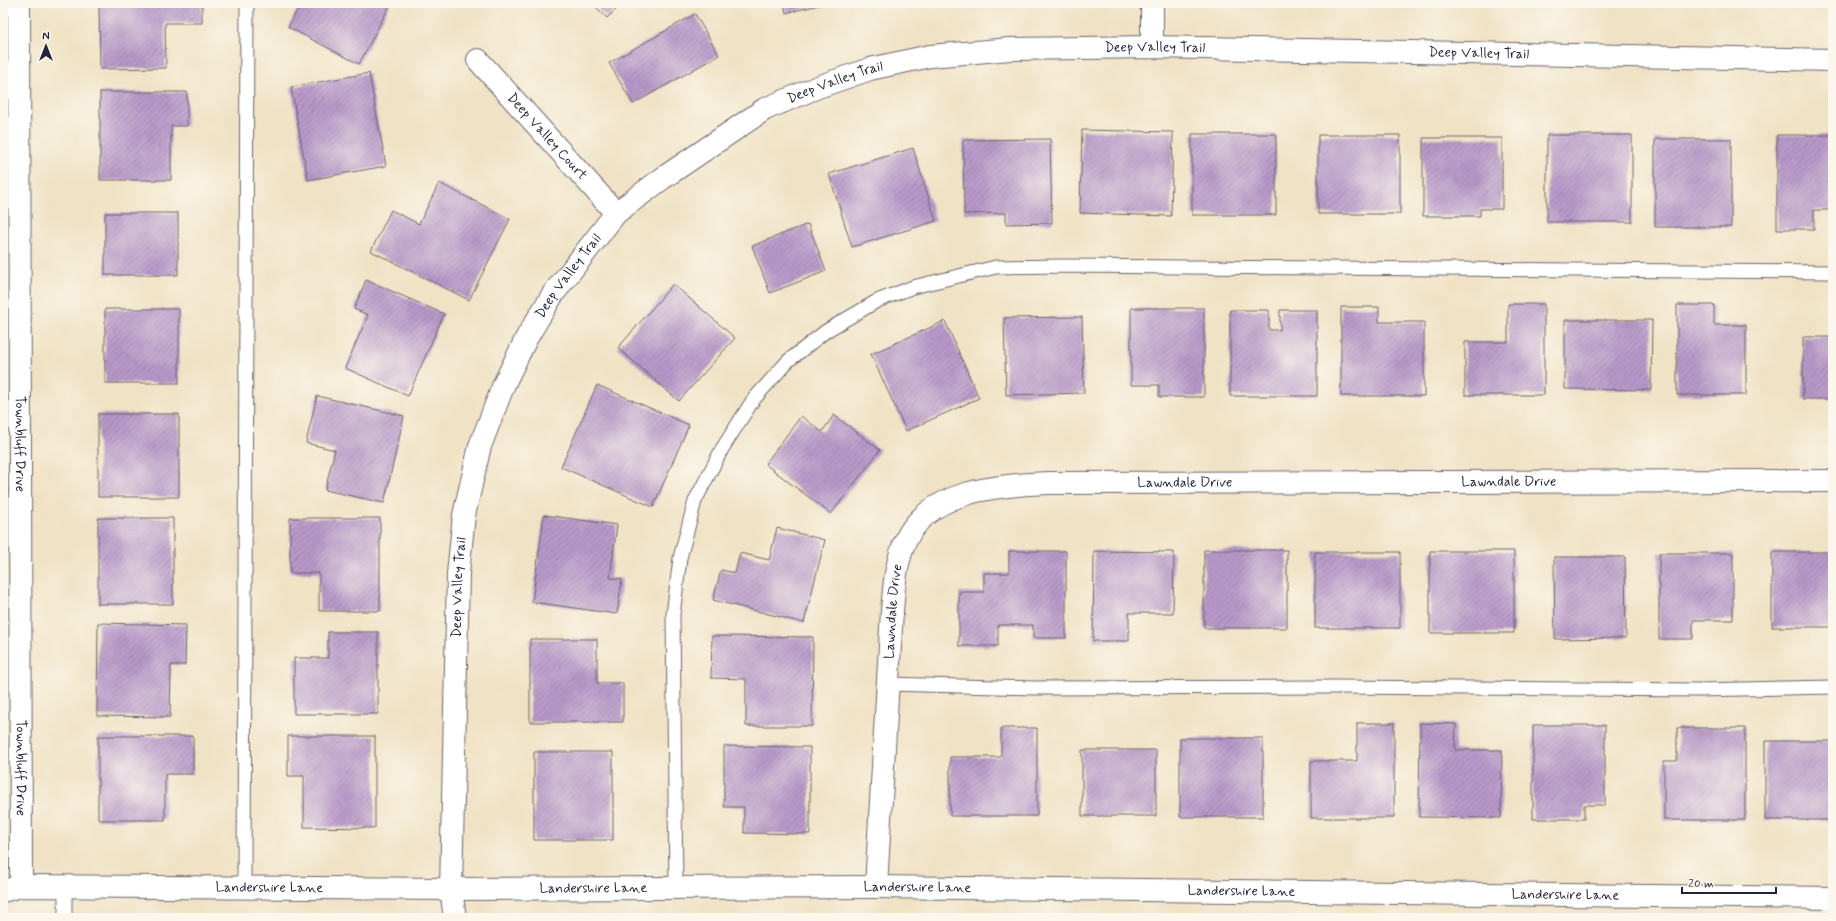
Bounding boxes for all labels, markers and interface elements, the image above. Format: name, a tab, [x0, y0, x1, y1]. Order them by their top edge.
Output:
north arrow	[26, 26, 66, 66]
text: N	[42, 30, 50, 44]
street label: Deep Valley Trail	[1105, 38, 1206, 57]
street label: Deep Valley Trail	[1428, 43, 1530, 63]
street label: Deep Valley Trail	[784, 57, 885, 108]
street label: Deep Valley Court	[503, 89, 591, 184]
street label: Deep Valley Trail	[531, 230, 605, 322]
street label: Townbluff Drive	[11, 396, 29, 492]
street label: Lawndale Drive	[1461, 473, 1556, 491]
street label: Lawndale Drive	[1137, 474, 1232, 492]
street label: Deep Valley Trail	[448, 536, 471, 638]
street label: Lawndale Drive	[880, 563, 907, 659]
street label: Townbluff Drive	[12, 720, 30, 816]
scale bar	[1682, 869, 1776, 895]
text: 20 m	[1688, 876, 1714, 892]
street label: Landershire Lane	[215, 878, 323, 897]
street label: Landershire Lane	[863, 878, 971, 897]
street label: Landershire Lane	[539, 879, 647, 898]
street label: Landershire Lane	[1187, 882, 1295, 901]
street label: Landershire Lane	[1511, 885, 1619, 905]

